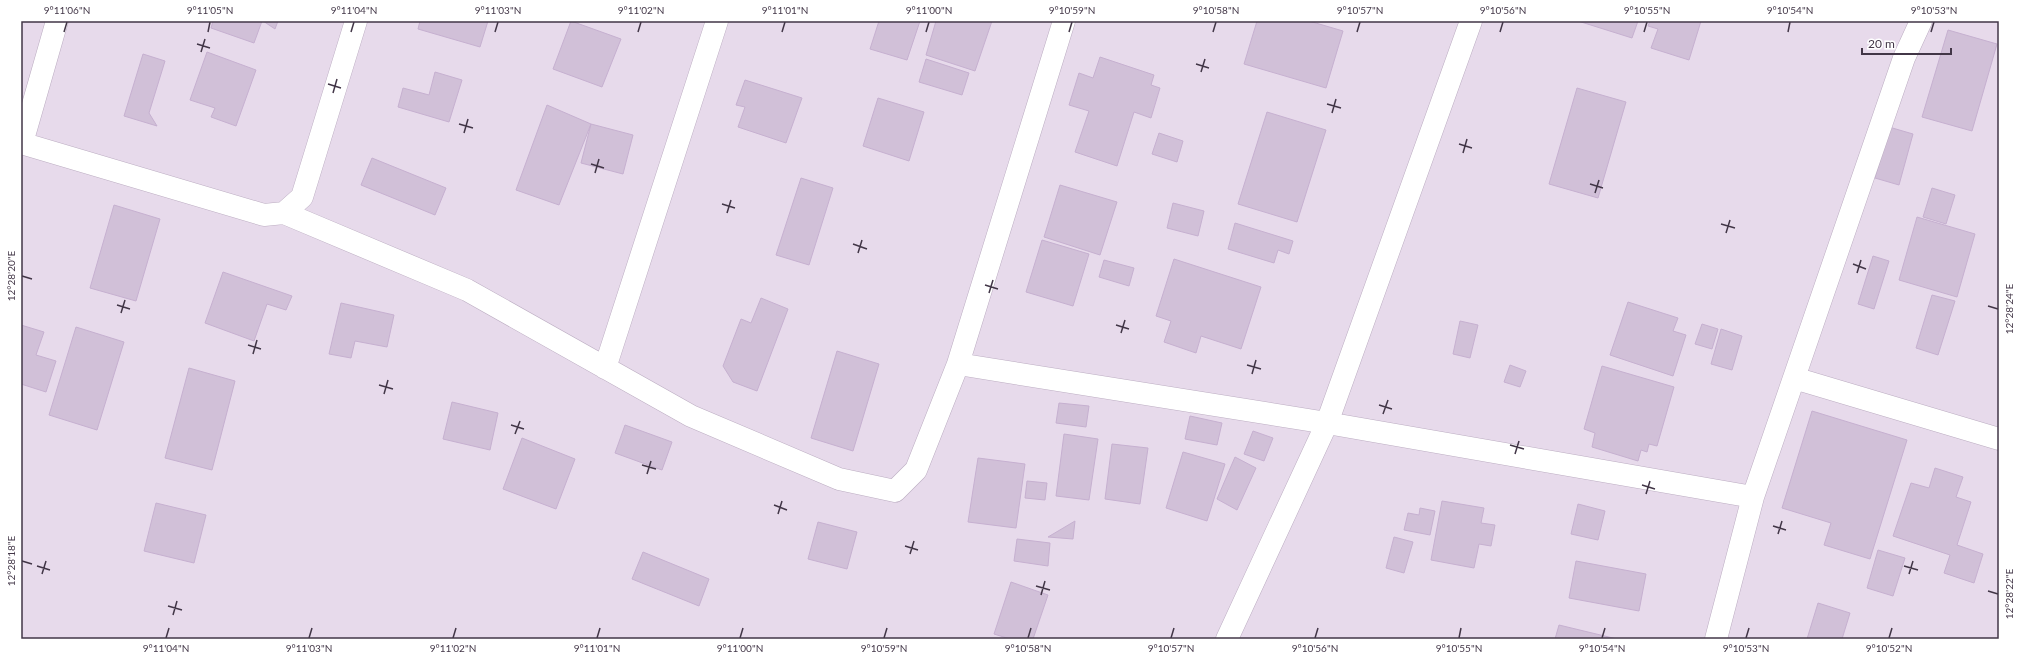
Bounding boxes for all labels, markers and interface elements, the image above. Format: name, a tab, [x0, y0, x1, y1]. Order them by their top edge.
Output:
text: 9°11'06"N	[44, 4, 90, 16]
text: 9°11'05"N	[187, 4, 233, 16]
text: 9°11'04"N	[331, 4, 377, 16]
text: 9°11'03"N	[475, 4, 521, 16]
text: 9°11'02"N	[618, 4, 664, 16]
text: 9°11'01"N	[762, 4, 808, 16]
text: 9°11'00"N	[906, 4, 952, 16]
text: 9°10'59"N	[1049, 4, 1095, 16]
text: 9°10'58"N	[1193, 4, 1239, 16]
text: 9°10'57"N	[1337, 4, 1383, 16]
text: 9°10'56"N	[1480, 4, 1526, 16]
text: 9°10'55"N	[1624, 4, 1670, 16]
text: 9°10'54"N	[1767, 4, 1813, 16]
text: 9°10'53"N	[1911, 4, 1957, 16]
scale bar	[1862, 30, 1951, 56]
text: 20 m	[1868, 36, 1895, 51]
text: 12°28'20"E	[5, 251, 17, 301]
text: 12°28'24"E	[2003, 284, 2015, 334]
text: 12°28'18"E	[5, 536, 17, 586]
text: 12°28'22"E	[2003, 569, 2015, 619]
text: 9°11'04"N	[143, 642, 189, 654]
text: 9°11'03"N	[286, 642, 332, 654]
text: 9°11'02"N	[430, 642, 476, 654]
text: 9°11'01"N	[574, 642, 620, 654]
text: 9°11'00"N	[717, 642, 763, 654]
text: 9°10'59"N	[861, 642, 907, 654]
text: 9°10'58"N	[1005, 642, 1051, 654]
text: 9°10'57"N	[1148, 642, 1194, 654]
text: 9°10'56"N	[1292, 642, 1338, 654]
text: 9°10'55"N	[1436, 642, 1482, 654]
text: 9°10'54"N	[1579, 642, 1625, 654]
text: 9°10'53"N	[1723, 642, 1769, 654]
text: 9°10'52"N	[1866, 642, 1912, 654]

